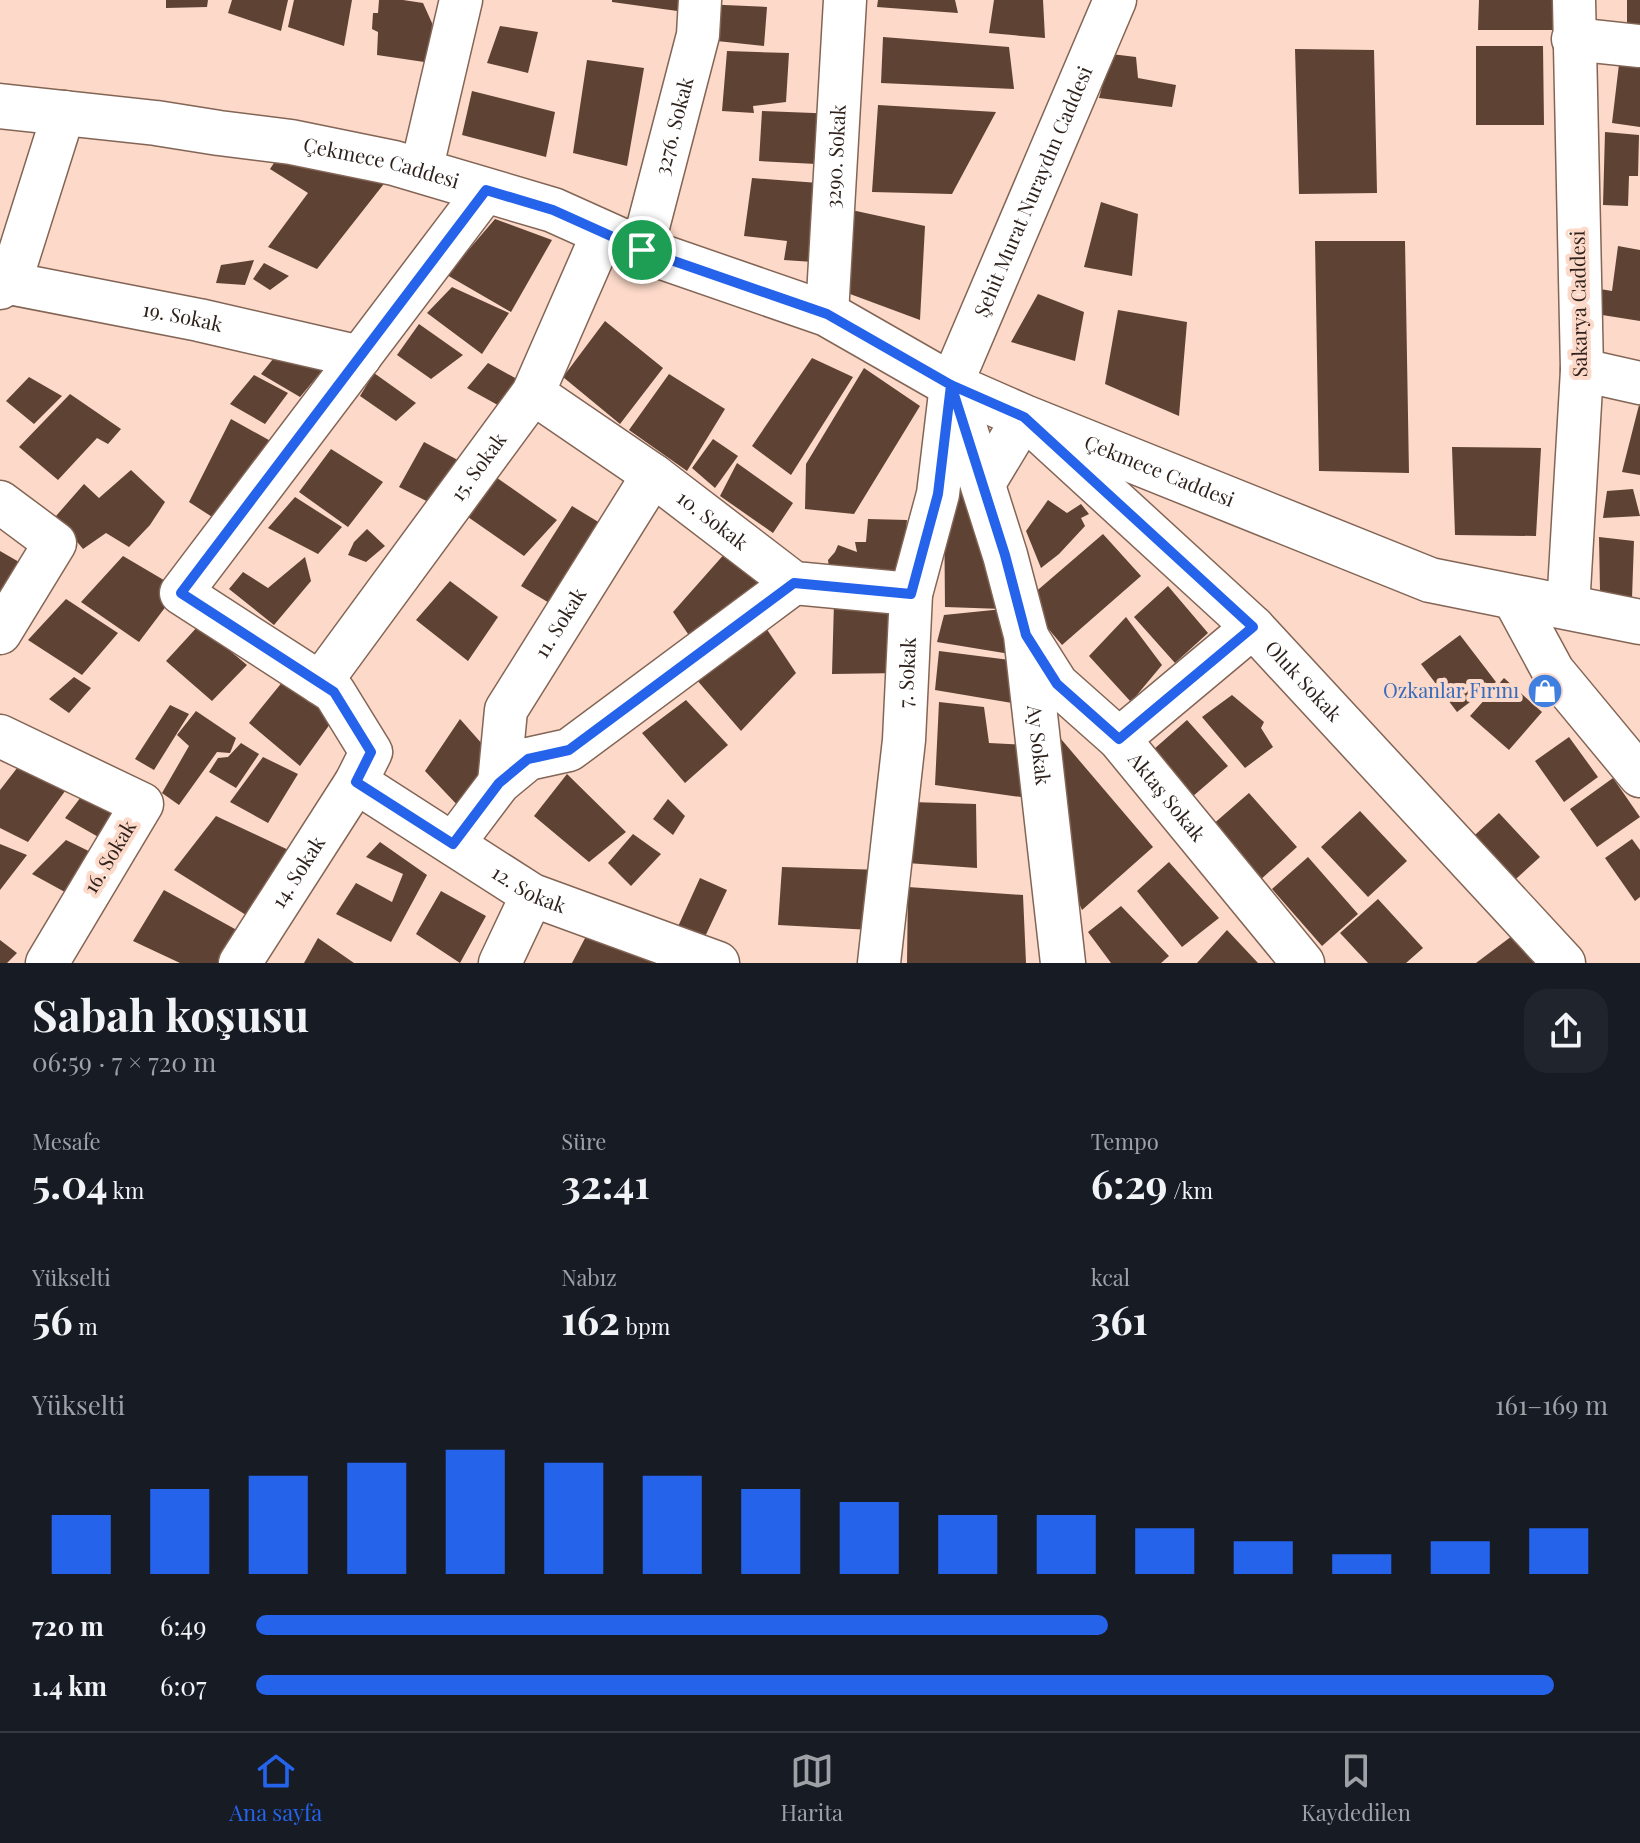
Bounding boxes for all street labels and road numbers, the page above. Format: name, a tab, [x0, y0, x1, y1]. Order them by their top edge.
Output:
street label: Şehit Murat Nuraydın Caddesi	[967, 61, 1097, 321]
street label: 3276. Sokak	[647, 74, 699, 178]
street label: 3290. Sokak	[818, 103, 851, 209]
street label: Çekmece Caddesi	[301, 130, 463, 194]
street label: Sakarya Caddesi	[1563, 230, 1592, 378]
street label: 19. Sokak	[141, 294, 226, 337]
street label: 15. Sokak	[443, 426, 512, 506]
street label: Çekmece Caddesi	[1081, 428, 1239, 512]
street label: 10. Sokak	[672, 483, 754, 555]
street label: 11. Sokak	[527, 582, 591, 662]
street label: Oluk Sokak	[1260, 634, 1349, 726]
street label: 7. Sokak	[891, 636, 921, 708]
street label: Ay Sokak	[1022, 703, 1058, 787]
street label: Aktaş Sokak	[1123, 745, 1213, 846]
street label: 16. Sokak	[76, 815, 141, 898]
street label: 14. Sokak	[264, 830, 330, 913]
street label: 12. Sokak	[487, 858, 570, 918]

